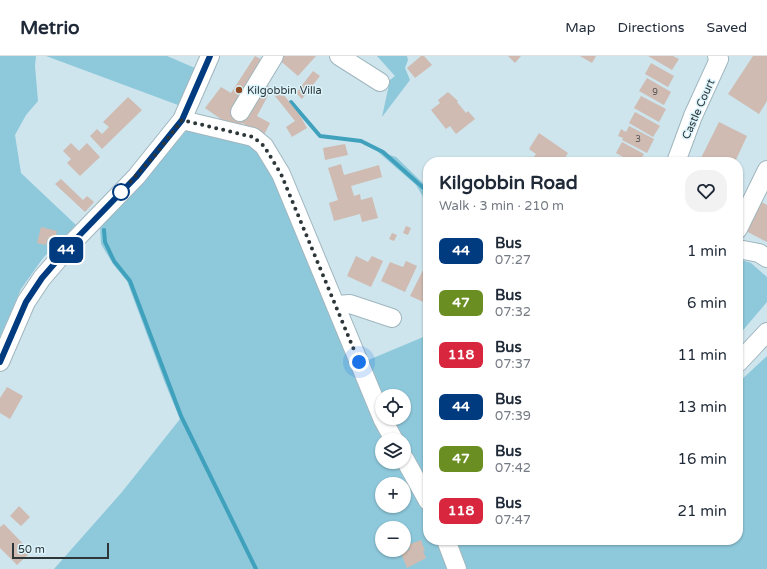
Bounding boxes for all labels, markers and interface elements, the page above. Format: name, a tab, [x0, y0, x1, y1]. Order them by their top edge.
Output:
text: Metrio	[20, 17, 80, 39]
text: Map	[565, 19, 596, 36]
text: Directions	[618, 19, 685, 36]
text: Saved	[707, 19, 747, 36]
street label: Castle Court	[679, 77, 717, 141]
place label: Kilgobbin Villa	[247, 84, 322, 97]
marker: Kilgobbin Villa	[234, 85, 244, 95]
house number: 9	[652, 87, 658, 98]
house number: 3	[635, 134, 641, 145]
button: heart	[685, 170, 727, 212]
text: Kilgobbin Road	[439, 172, 578, 194]
unlabelled marker	[112, 183, 130, 201]
text: Walk · 3 min · 210 m	[439, 198, 564, 214]
text: Bus	[495, 234, 522, 252]
line badge: 44	[48, 237, 84, 263]
text: 44	[57, 241, 75, 258]
text: 44	[452, 242, 470, 259]
text: 1 min	[687, 242, 727, 260]
text: 07:27	[495, 252, 531, 268]
text: Bus	[495, 286, 522, 304]
text: 47	[452, 294, 470, 311]
text: 6 min	[687, 294, 727, 312]
text: 07:32	[495, 304, 531, 320]
text: Bus	[495, 338, 522, 356]
text: 118	[448, 346, 474, 363]
text: 11 min	[678, 346, 727, 364]
your location	[349, 352, 369, 372]
text: 07:37	[495, 356, 531, 372]
map controls	[375, 389, 411, 557]
button: locate	[375, 389, 411, 425]
text: Bus	[495, 390, 522, 408]
text: 44	[452, 398, 470, 415]
text: 13 min	[678, 398, 727, 416]
text: 07:39	[495, 408, 531, 424]
button: layers	[375, 433, 411, 469]
text: Bus	[495, 442, 522, 460]
text: 47	[452, 450, 470, 467]
text: 16 min	[678, 450, 727, 468]
text: 07:42	[495, 460, 531, 476]
button: +	[375, 477, 411, 513]
text: Bus	[495, 494, 522, 512]
text: 118	[448, 502, 474, 519]
text: 21 min	[678, 502, 727, 520]
text: 07:47	[495, 512, 531, 528]
button: −	[375, 521, 411, 557]
scale bar	[12, 541, 109, 560]
text: 50 m	[18, 543, 45, 556]

